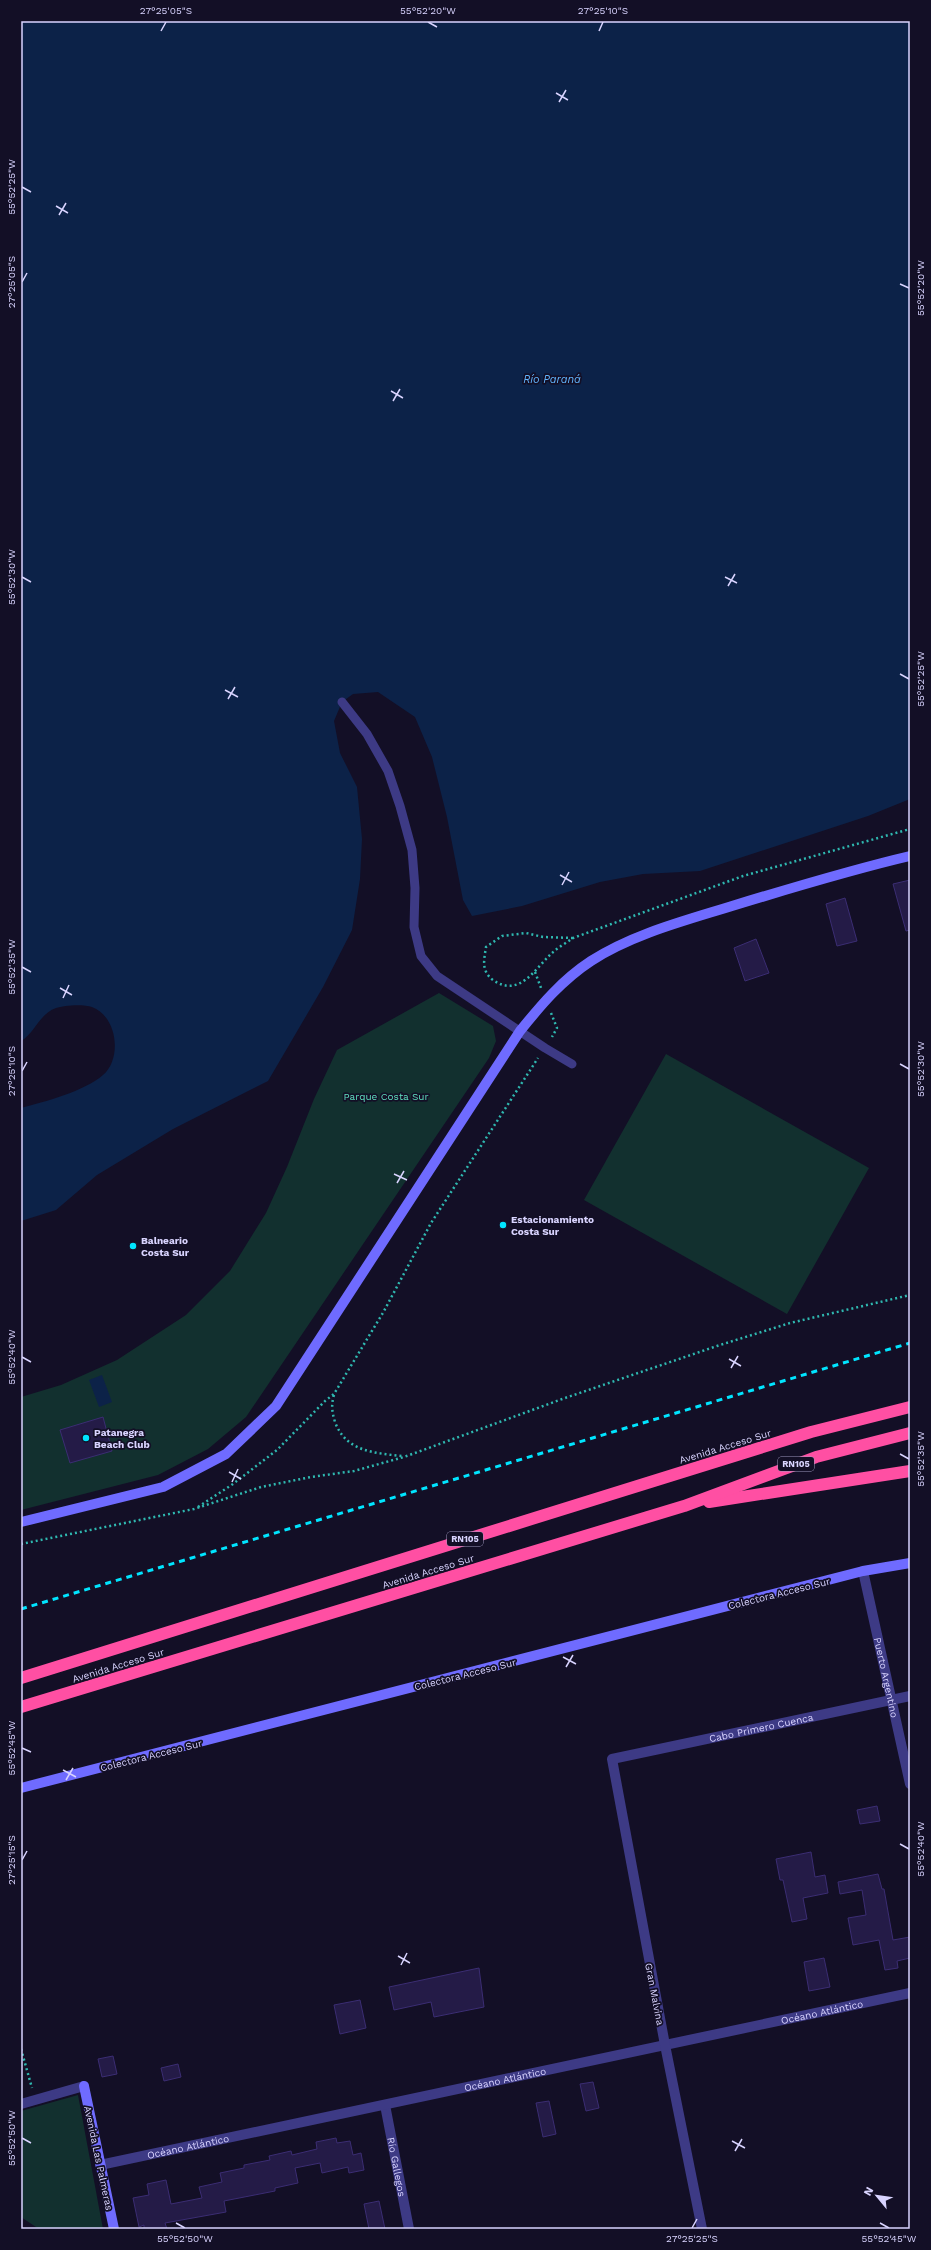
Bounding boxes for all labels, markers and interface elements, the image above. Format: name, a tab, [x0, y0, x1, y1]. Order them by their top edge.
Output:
text: 27°25'05"S	[140, 5, 192, 16]
text: 55°52'20"W	[400, 5, 456, 16]
text: 27°25'10"S	[578, 5, 628, 16]
text: 55°52'25"W	[6, 159, 17, 215]
text: 27°25'05"S	[6, 256, 17, 308]
text: 55°52'20"W	[915, 260, 926, 316]
water label: Río Paraná	[523, 373, 581, 386]
text: 55°52'30"W	[6, 549, 17, 605]
text: 55°52'25"W	[915, 651, 926, 707]
text: 55°52'35"W	[6, 939, 17, 995]
text: 55°52'30"W	[915, 1041, 926, 1097]
text: 27°25'10"S	[6, 1046, 17, 1096]
park label: Parque Costa Sur	[343, 1091, 429, 1102]
place label: Estacionamiento Costa Sur	[511, 1214, 594, 1237]
marker: Estacionamiento Costa Sur	[498, 1220, 508, 1230]
place label: Balneario Costa Sur	[141, 1235, 190, 1258]
marker: Balneario Costa Sur	[128, 1241, 138, 1251]
text: 55°52'40"W	[6, 1329, 17, 1385]
place label: Patanegra Beach Club	[94, 1427, 150, 1450]
street label: Avenida Acceso Sur	[678, 1427, 772, 1466]
text: 55°52'35"W	[915, 1431, 926, 1487]
marker: Patanegra Beach Club	[81, 1433, 91, 1443]
road number: RN105	[778, 1457, 814, 1471]
road number: RN105	[447, 1532, 483, 1546]
street label: Avenida Acceso Sur	[381, 1552, 475, 1591]
street label: Colectora Acceso Sur	[727, 1575, 831, 1611]
street label: Puerto Argentino	[872, 1636, 900, 1719]
street label: Avenida Acceso Sur	[71, 1646, 165, 1685]
street label: Colectora Acceso Sur	[413, 1656, 517, 1692]
street label: Cabo Primero Cuenca	[708, 1712, 815, 1744]
text: 55°52'45"W	[6, 1720, 17, 1775]
street label: Colectora Acceso Sur	[99, 1737, 203, 1773]
text: 55°52'40"W	[915, 1821, 926, 1877]
text: 27°25'15"S	[6, 1835, 17, 1885]
street label: Gran Malvina	[643, 1962, 666, 2026]
street label: Océano Atlántico	[780, 1998, 864, 2026]
street label: Océano Atlántico	[463, 2065, 547, 2094]
street label: Avenida Las Palmeras	[82, 2105, 115, 2211]
text: 55°52'50"W	[6, 2110, 17, 2166]
street label: Océano Atlántico	[146, 2133, 230, 2161]
street label: Río Gallegos	[385, 2136, 408, 2198]
north arrow	[857, 2176, 897, 2216]
text: N	[861, 2185, 876, 2198]
text: 55°52'50"W	[157, 2233, 213, 2244]
text: 27°25'25"S	[666, 2233, 718, 2244]
text: 55°52'45"W	[862, 2233, 917, 2244]

